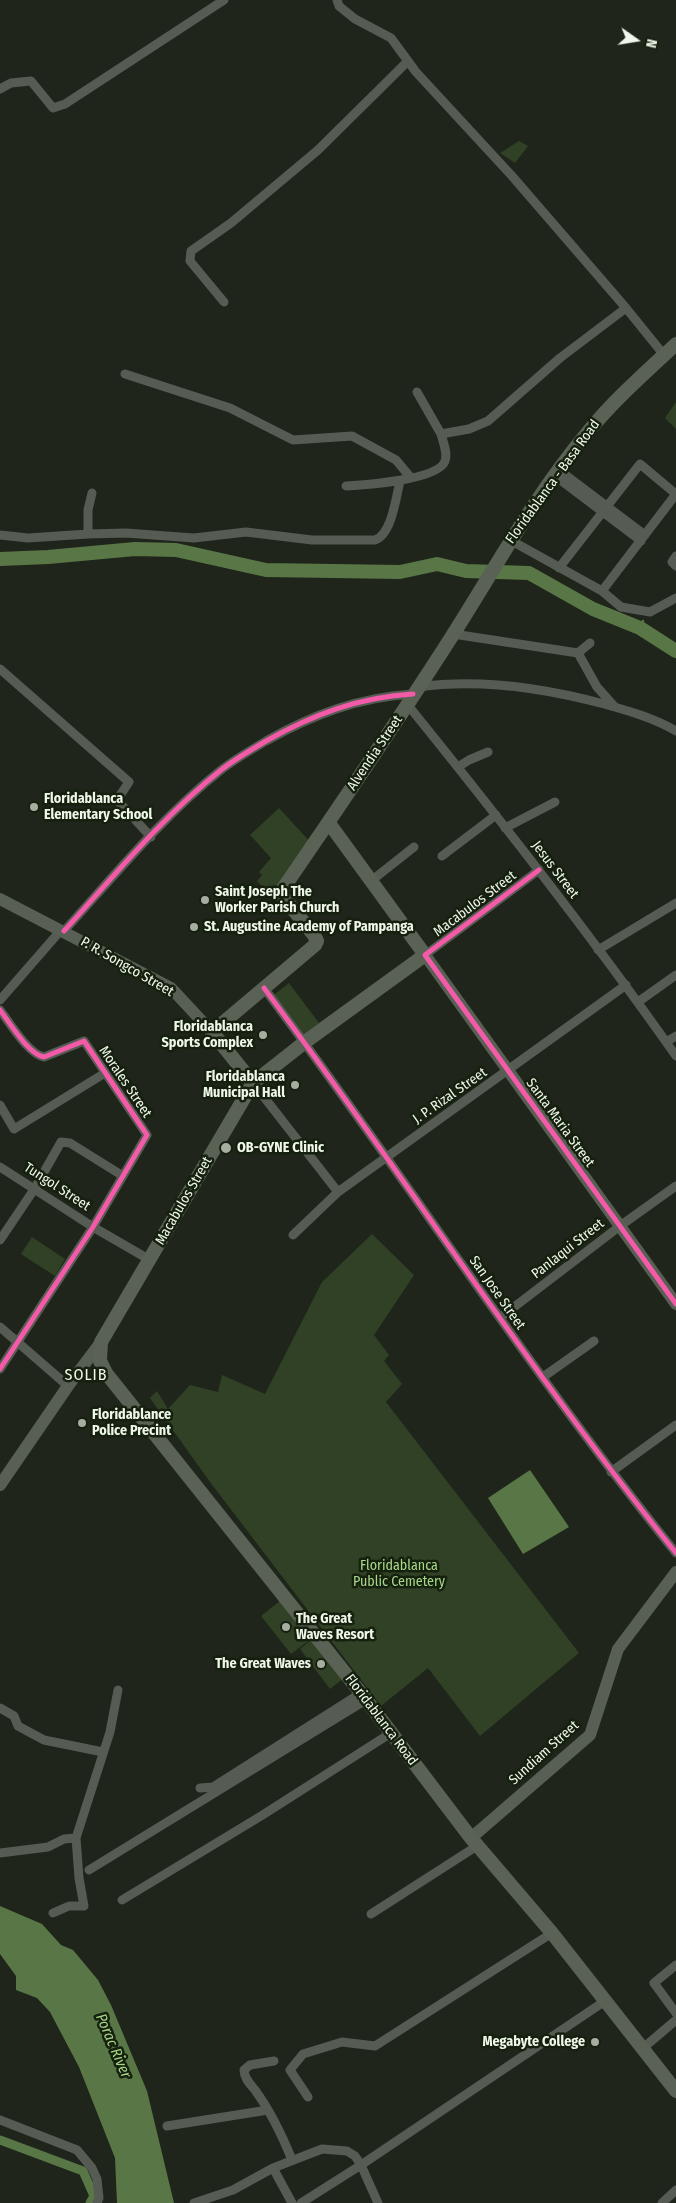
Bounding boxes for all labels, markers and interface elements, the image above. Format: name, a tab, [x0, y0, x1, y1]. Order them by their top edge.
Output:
north arrow	[611, 15, 661, 65]
text: N	[642, 37, 660, 49]
street label: Floridablanca - Basa Road	[502, 417, 604, 547]
street label: Alvendia Street	[344, 712, 406, 794]
place label: Floridablanca Elementary School	[44, 791, 152, 824]
marker: Floridablanca Elementary School	[28, 801, 40, 813]
street label: Jesus Street	[528, 838, 582, 902]
street label: Macabulos Street	[430, 868, 520, 940]
place label: Saint Joseph The Worker Parish Church	[215, 884, 339, 916]
marker: Saint Joseph The Worker Parish Church	[199, 894, 211, 906]
place label: St. Augustine Academy of Pampanga	[204, 919, 414, 935]
marker: St. Augustine Academy of Pampanga	[188, 921, 200, 933]
street label: P. R. Songco Street	[77, 934, 177, 1000]
place label: Floridablanca Sports Complex	[162, 1019, 253, 1052]
marker: Floridablanca Sports Complex	[257, 1029, 269, 1041]
street label: Morales Street	[95, 1043, 155, 1121]
street label: J. P. Rizal Street	[410, 1064, 490, 1128]
place label: Floridablanca Municipal Hall	[203, 1069, 285, 1102]
street label: Santa Maria Street	[522, 1075, 598, 1171]
marker: Floridablanca Municipal Hall	[289, 1079, 301, 1091]
place label: OB-GYNE Clinic	[237, 1140, 324, 1156]
marker: OB-GYNE Clinic	[219, 1141, 233, 1155]
street label: Macabulos Street	[152, 1154, 216, 1248]
street label: Tungol Street	[21, 1159, 93, 1215]
street label: Panlaqui Street	[528, 1215, 608, 1283]
street label: San Jose Street	[465, 1253, 529, 1333]
district label: SOLIB	[64, 1366, 108, 1386]
place label: Floridablance Police Precint	[92, 1407, 171, 1440]
marker: Floridablance Police Precint	[76, 1417, 88, 1429]
park label: Floridablanca Public Cemetery	[353, 1558, 445, 1590]
place label: The Great Waves Resort	[296, 1611, 374, 1644]
marker: The Great Waves Resort	[280, 1621, 292, 1633]
place label: The Great Waves	[215, 1656, 311, 1672]
marker: The Great Waves	[315, 1658, 327, 1670]
street label: Floridablanca Road	[341, 1671, 421, 1769]
street label: Sundiam Street	[506, 1717, 582, 1789]
water label: Porac River	[91, 2011, 135, 2081]
place label: Megabyte College	[482, 2034, 585, 2050]
marker: Megabyte College	[589, 2036, 601, 2048]

